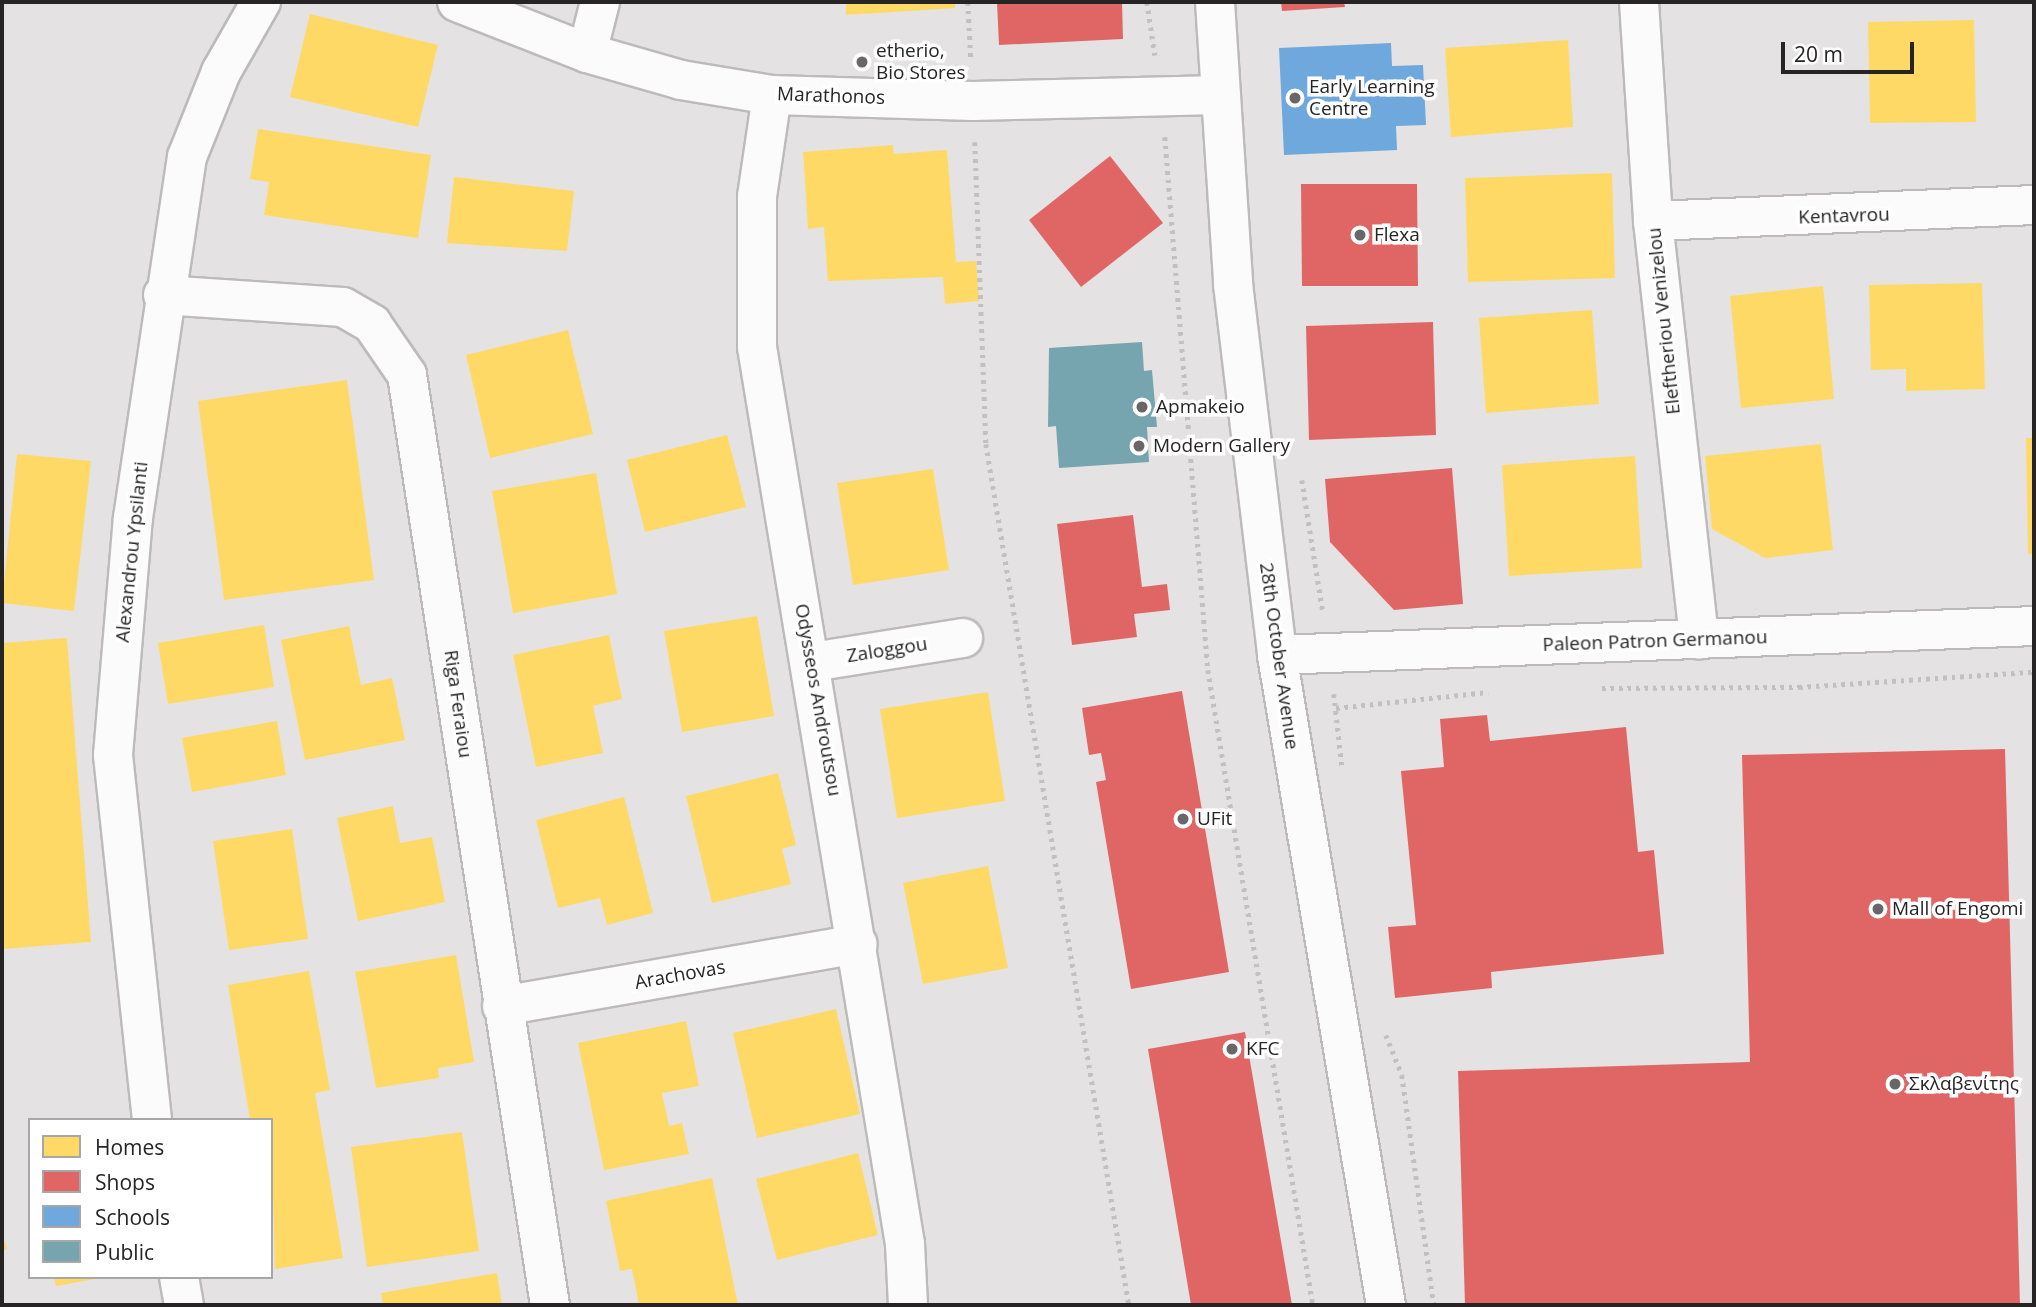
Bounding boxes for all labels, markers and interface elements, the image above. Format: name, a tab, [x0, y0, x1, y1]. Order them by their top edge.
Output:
scale bar	[1784, 28, 1917, 72]
place label: etherio, Bio Stores	[876, 40, 966, 84]
text: 20 m	[1794, 40, 1843, 68]
marker: etherio, Bio Stores	[854, 54, 870, 70]
place label: Early Learning Centre	[1309, 76, 1434, 120]
street label: Marathonos	[777, 83, 885, 109]
marker: Early Learning Centre	[1287, 90, 1303, 106]
street label: Kentavrou	[1798, 203, 1890, 229]
place label: Flexa	[1374, 224, 1420, 246]
street label: Eleftheriou Venizelou	[1643, 226, 1685, 416]
marker: Flexa	[1352, 227, 1368, 243]
place label: Apmakeio	[1156, 396, 1245, 418]
marker: Apmakeio	[1134, 399, 1150, 415]
place label: Modern Gallery	[1153, 435, 1290, 457]
marker: Modern Gallery	[1131, 438, 1147, 454]
street label: Alexandrou Ypsilanti	[111, 460, 153, 644]
street label: 28th October Avenue	[1255, 561, 1303, 751]
street label: Odysseos Androutsou	[790, 602, 846, 798]
street label: Paleon Patron Germanou	[1542, 626, 1768, 656]
street label: Zaloggou	[845, 632, 929, 668]
street label: Riga Feraiou	[439, 648, 477, 760]
place label: UFit	[1197, 808, 1232, 830]
marker: UFit	[1175, 811, 1191, 827]
place label: Mall of Engomi	[1892, 898, 2023, 920]
marker: Mall of Engomi	[1870, 901, 1886, 917]
street label: Arachovas	[633, 956, 727, 994]
place label: KFC	[1246, 1038, 1279, 1060]
marker: KFC	[1224, 1041, 1240, 1057]
place label: Σκλαβενίτης	[1909, 1073, 2019, 1095]
marker: Σκλαβενίτης	[1887, 1076, 1903, 1092]
legend	[28, 1118, 273, 1279]
text: Homes	[95, 1133, 164, 1161]
text: Shops	[95, 1168, 155, 1196]
text: Schools	[95, 1203, 170, 1231]
text: Public	[95, 1238, 154, 1266]

